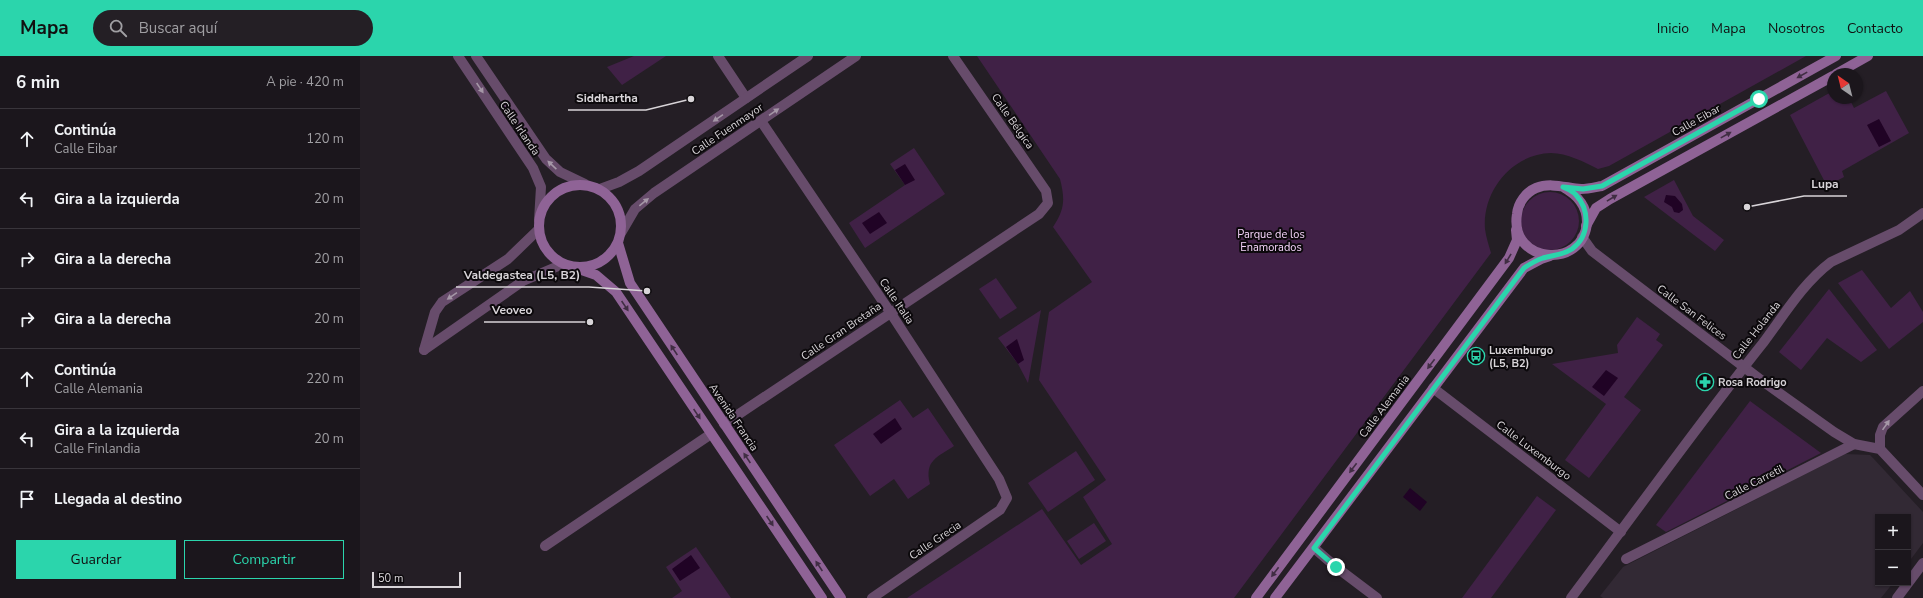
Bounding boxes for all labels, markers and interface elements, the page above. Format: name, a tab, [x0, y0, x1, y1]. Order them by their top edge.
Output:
search box	[93, 10, 373, 46]
text: Mapa	[20, 15, 69, 41]
icon: search	[107, 17, 129, 39]
text: Buscar aquí	[139, 18, 217, 38]
text: Inicio	[1657, 19, 1689, 38]
text: Mapa	[1711, 19, 1746, 38]
text: Nosotros	[1768, 19, 1825, 38]
text: Contacto	[1847, 19, 1903, 38]
north arrow	[1827, 68, 1863, 104]
text: 6 min	[16, 71, 60, 94]
one-way arrow	[1796, 72, 1808, 78]
text: A pie · 420 m	[266, 73, 344, 91]
one-way arrow	[476, 83, 483, 94]
callout: Siddhartha	[568, 86, 646, 110]
text: Siddhartha	[576, 90, 638, 106]
route start	[1750, 90, 1768, 108]
street label: Calle Bélgica	[988, 91, 1037, 152]
street label: Calle Irlanda	[496, 98, 543, 159]
street label: Calle Fuenmayor	[689, 100, 766, 159]
street label: Calle Eibar	[1669, 101, 1723, 140]
one-way arrow	[768, 108, 779, 116]
one-way arrow	[712, 114, 724, 121]
text: Continúa	[54, 120, 116, 140]
icon: ahead	[16, 128, 38, 150]
text: 120 m	[306, 130, 344, 148]
one-way arrow	[1720, 132, 1731, 138]
text: Calle Eibar	[54, 140, 117, 158]
one-way arrow	[547, 160, 557, 170]
callout: Lupa	[1804, 172, 1847, 196]
text: Lupa	[1811, 176, 1839, 192]
icon: left	[16, 188, 38, 210]
text: Gira a la izquierda	[54, 189, 180, 209]
text: 20 m	[314, 190, 344, 208]
one-way arrow	[1606, 195, 1618, 202]
one-way arrow	[638, 197, 649, 206]
park label: Parque de los Enamorados	[1237, 227, 1305, 255]
icon: right	[16, 248, 38, 270]
text: Gira a la derecha	[54, 249, 171, 269]
text: 20 m	[314, 250, 344, 268]
one-way arrow	[1504, 253, 1511, 265]
callout: Valdegastea (L5, B2)	[456, 263, 589, 287]
text: Valdegastea (L5, B2)	[463, 267, 580, 283]
street label: Calle Italia	[876, 275, 918, 327]
street label: Calle San Felices	[1654, 281, 1730, 344]
one-way arrow	[447, 292, 458, 299]
callout: Veoveo	[484, 298, 540, 322]
street label: Calle Holanda	[1729, 298, 1784, 363]
street label: Calle Gran Bretaña	[798, 299, 885, 364]
one-way arrow	[621, 300, 629, 311]
text: Veoveo	[491, 302, 532, 318]
icon: right	[16, 308, 38, 330]
text: Gira a la derecha	[54, 309, 171, 329]
text: 20 m	[314, 310, 344, 328]
place label: Luxemburgo (L5, B2)	[1489, 343, 1553, 371]
one-way arrow	[670, 345, 678, 355]
bus stop icon: Luxemburgo (L5, B2)	[1466, 346, 1486, 366]
one-way arrow	[1426, 358, 1435, 369]
text: Continúa	[54, 360, 116, 380]
icon: ahead	[16, 368, 38, 390]
text: 220 m	[306, 370, 344, 388]
street label: Calle Alemania	[1356, 372, 1413, 441]
pharmacy icon: Rosa Rodrigo	[1695, 372, 1715, 392]
place label: Rosa Rodrigo	[1718, 375, 1787, 390]
text: Calle Alemania	[54, 380, 143, 398]
street label: Avenida Francia	[705, 381, 762, 454]
one-way arrow	[694, 408, 701, 419]
street label: Calle Luxemburgo	[1493, 417, 1574, 484]
text: Gira a la izquierda	[54, 420, 180, 440]
one-way arrow	[1882, 420, 1890, 431]
icon: left	[16, 428, 38, 450]
text: 20 m	[314, 430, 344, 448]
text: Calle Finlandia	[54, 440, 140, 458]
one-way arrow	[743, 452, 751, 463]
street label: Calle Carretil	[1722, 461, 1787, 504]
one-way arrow	[1349, 462, 1357, 473]
icon: arrive	[16, 488, 38, 510]
text: Llegada al destino	[54, 489, 182, 509]
map controls	[1875, 514, 1911, 586]
button: +	[1875, 514, 1911, 550]
one-way arrow	[766, 516, 774, 527]
street label: Calle Grecia	[906, 518, 964, 563]
button: Guardar	[16, 540, 176, 579]
button: Compartir	[184, 540, 344, 579]
button: −	[1875, 550, 1911, 586]
route end	[1327, 558, 1345, 576]
one-way arrow	[815, 560, 823, 571]
one-way arrow	[1271, 567, 1279, 577]
scale bar	[372, 570, 461, 589]
text: 50 m	[378, 571, 403, 586]

